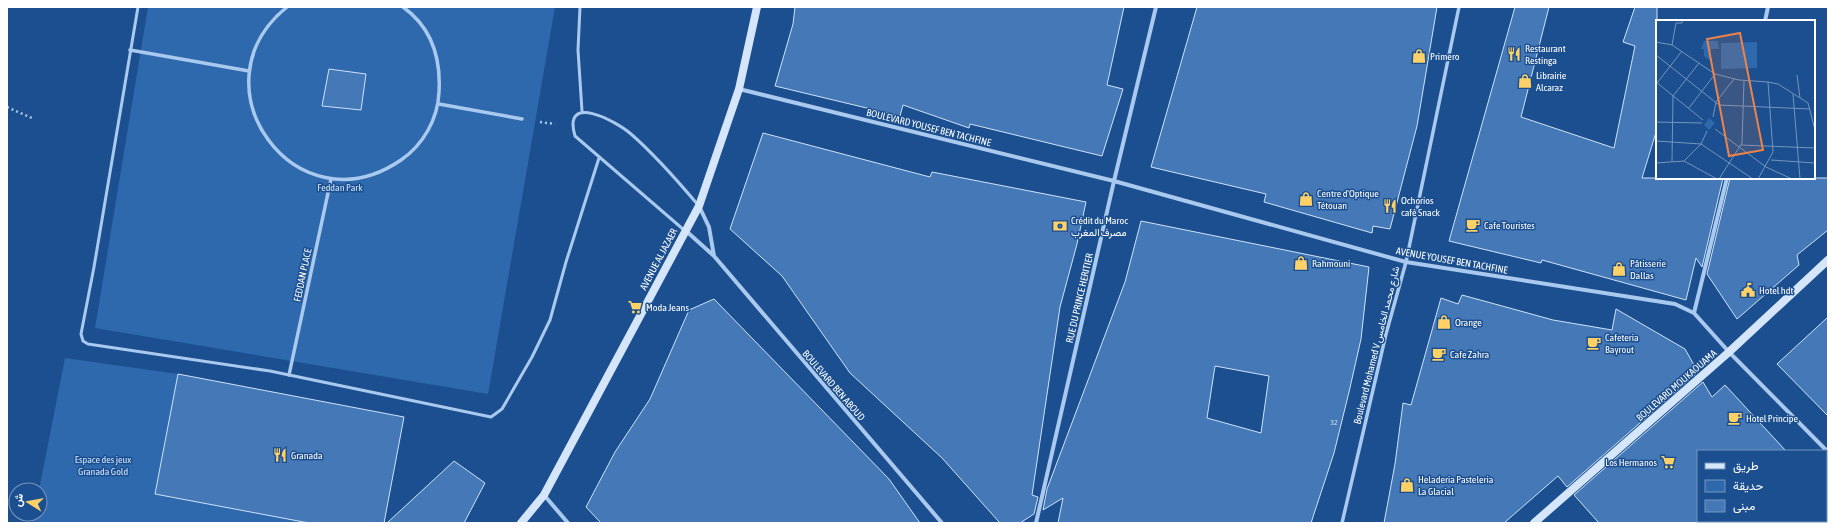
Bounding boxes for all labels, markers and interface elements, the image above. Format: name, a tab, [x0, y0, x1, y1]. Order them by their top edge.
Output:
inset map	[1656, 20, 1815, 179]
place label: Restaurant Restinga	[1525, 43, 1566, 66]
restaurant icon: Restaurant Restinga	[1506, 46, 1522, 62]
shop icon: Primero	[1411, 48, 1427, 64]
place label: Primero	[1430, 51, 1460, 62]
place label: Librairie Alcaraz	[1536, 70, 1567, 93]
shop icon: Librairie Alcaraz	[1517, 73, 1533, 89]
street label: BOULEVARD YOUSEF BEN TACHFINE	[865, 107, 993, 149]
park label: Feddan Park	[317, 182, 363, 193]
place label: Centre d'Optique Tétouan	[1317, 188, 1379, 211]
shop icon: Centre d'Optique Tétouan	[1298, 191, 1314, 207]
place label: Ochorios café Snack	[1401, 195, 1440, 218]
restaurant icon: Ochorios café Snack	[1382, 198, 1398, 214]
place label: Crédit du Maroc مصرف المغرب	[1071, 215, 1128, 239]
cafe icon: Cafe Touristes	[1465, 217, 1481, 233]
bank icon: Crédit du Maroc مصرف المغرب	[1052, 218, 1068, 234]
place label: Cafe Touristes	[1484, 220, 1535, 231]
street label: AVENUE AL JAZAER	[638, 227, 679, 292]
street label: AVENUE YOUSEF BEN TACHFINE	[1395, 245, 1509, 276]
street label: FEDDAN PLACE	[291, 247, 314, 303]
street label: RUE DU PRINCE HERITIER	[1064, 252, 1095, 344]
shop icon: Rahmouni	[1293, 255, 1309, 271]
place label: Rahmouni	[1312, 258, 1350, 269]
place label: Pâtisserie Dallas	[1630, 258, 1666, 281]
shop icon: Pâtisserie Dallas	[1611, 261, 1627, 277]
street label: Boulevard Mohamed V شارع محمد الخامس	[1352, 265, 1402, 425]
public building icon: Hotel hdt	[1740, 282, 1756, 298]
place label: Hotel hdt	[1759, 285, 1793, 296]
supermarket icon: Moda Jeans	[627, 299, 643, 315]
place label: Moda Jeans	[646, 302, 689, 313]
shop icon: Orange	[1436, 314, 1452, 330]
place label: Orange	[1455, 317, 1482, 328]
place label: Cafeteria Bayrout	[1605, 332, 1639, 355]
cafe icon: Cafeteria Bayrout	[1586, 335, 1602, 351]
cafe icon: Cafe Zahra	[1431, 346, 1447, 362]
street label: BOULEVARD MOUKAOUAMA	[1634, 347, 1719, 423]
street label: BOULEVARD BEN ABOUD	[800, 348, 867, 423]
place label: Cafe Zahra	[1450, 349, 1490, 360]
cafe icon: Hotel Principe	[1727, 410, 1743, 426]
place label: Hotel Principe	[1746, 413, 1799, 424]
house number: 32	[1330, 418, 1338, 427]
restaurant icon: Granada	[272, 447, 288, 463]
place label: Granada	[291, 450, 323, 461]
legend	[1697, 450, 1827, 522]
park label: Espace des jeux Granada Gold	[75, 454, 131, 477]
supermarket icon: Los Hermanos	[1660, 454, 1676, 470]
place label: Los Hermanos	[1605, 457, 1657, 468]
text: طريق	[1733, 459, 1759, 474]
place label: Heladeria Pasteleria La Glacial	[1418, 474, 1494, 497]
shop icon: Heladeria Pasteleria La Glacial	[1399, 477, 1415, 493]
text: حديقة	[1733, 479, 1763, 493]
north arrow	[8, 482, 48, 522]
text: ش	[11, 492, 26, 508]
text: مبنى	[1733, 499, 1755, 514]

